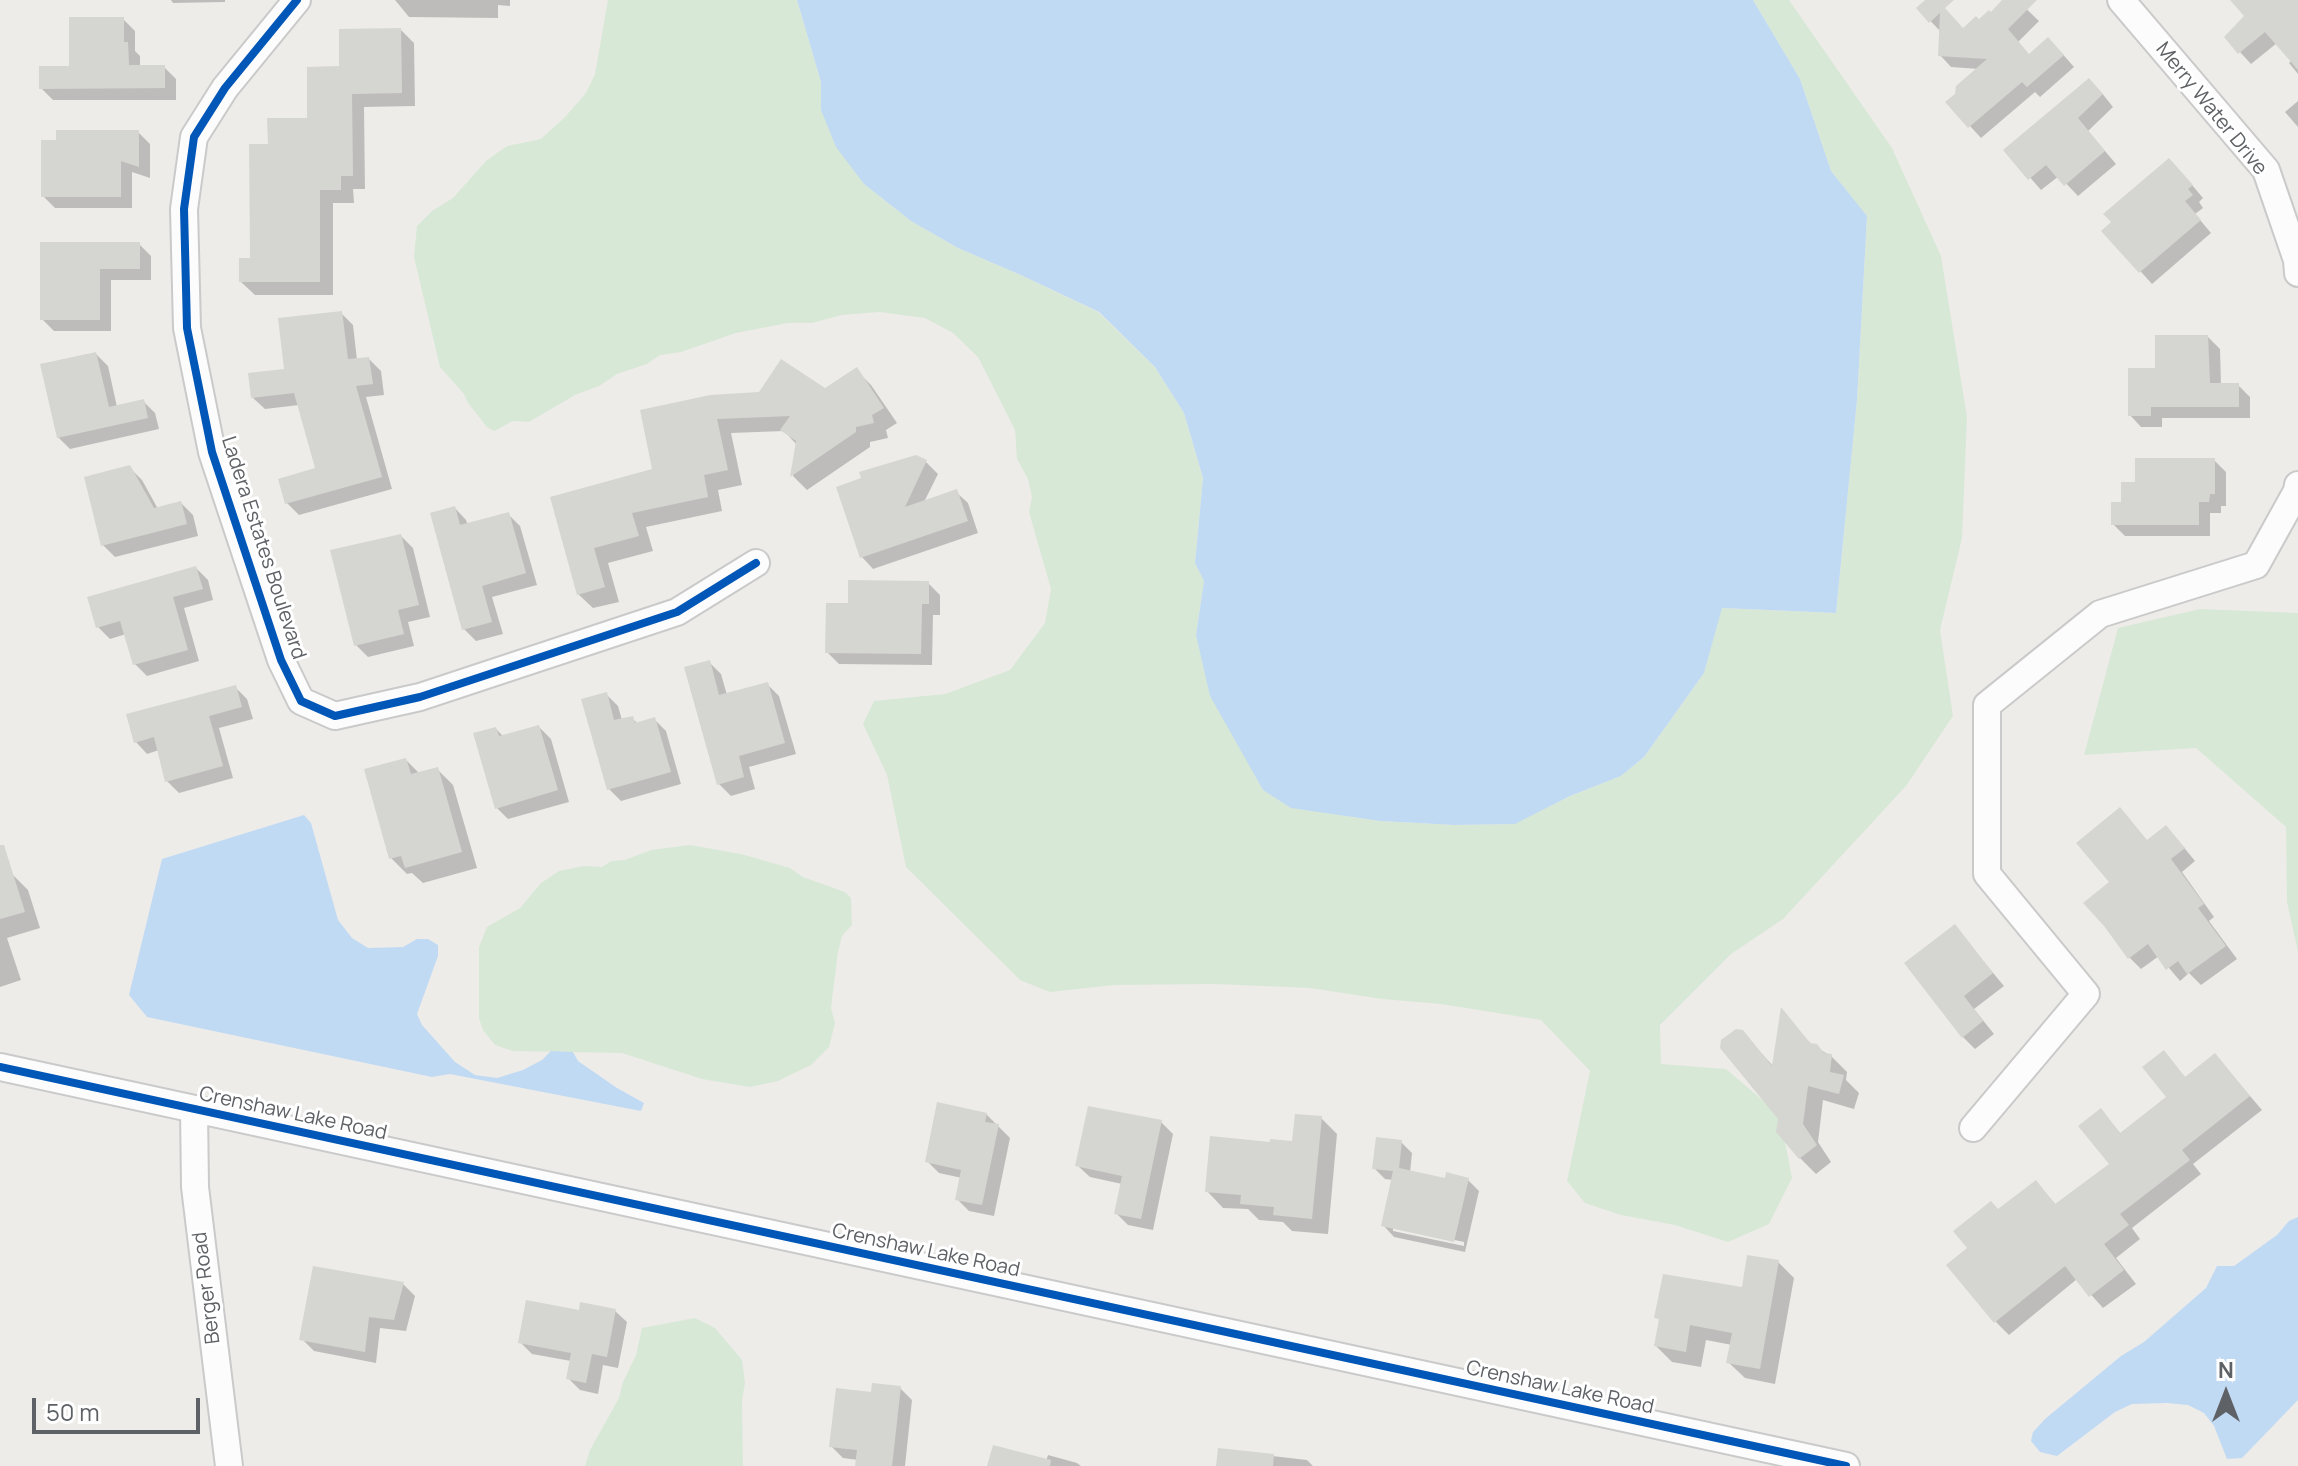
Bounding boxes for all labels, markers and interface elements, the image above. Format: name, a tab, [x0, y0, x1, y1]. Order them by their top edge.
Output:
street label: Merry Water Drive	[2150, 38, 2272, 180]
street label: Ladera Estates Boulevard	[216, 433, 310, 663]
street label: Crenshaw Lake Road	[197, 1082, 389, 1146]
street label: Crenshaw Lake Road	[830, 1219, 1022, 1283]
street label: Berger Road	[188, 1231, 226, 1345]
north arrow	[2186, 1354, 2266, 1434]
text: N	[2218, 1355, 2234, 1385]
street label: Crenshaw Lake Road	[1464, 1356, 1656, 1420]
scale bar	[36, 1382, 204, 1432]
text: 50 m	[46, 1395, 100, 1428]

